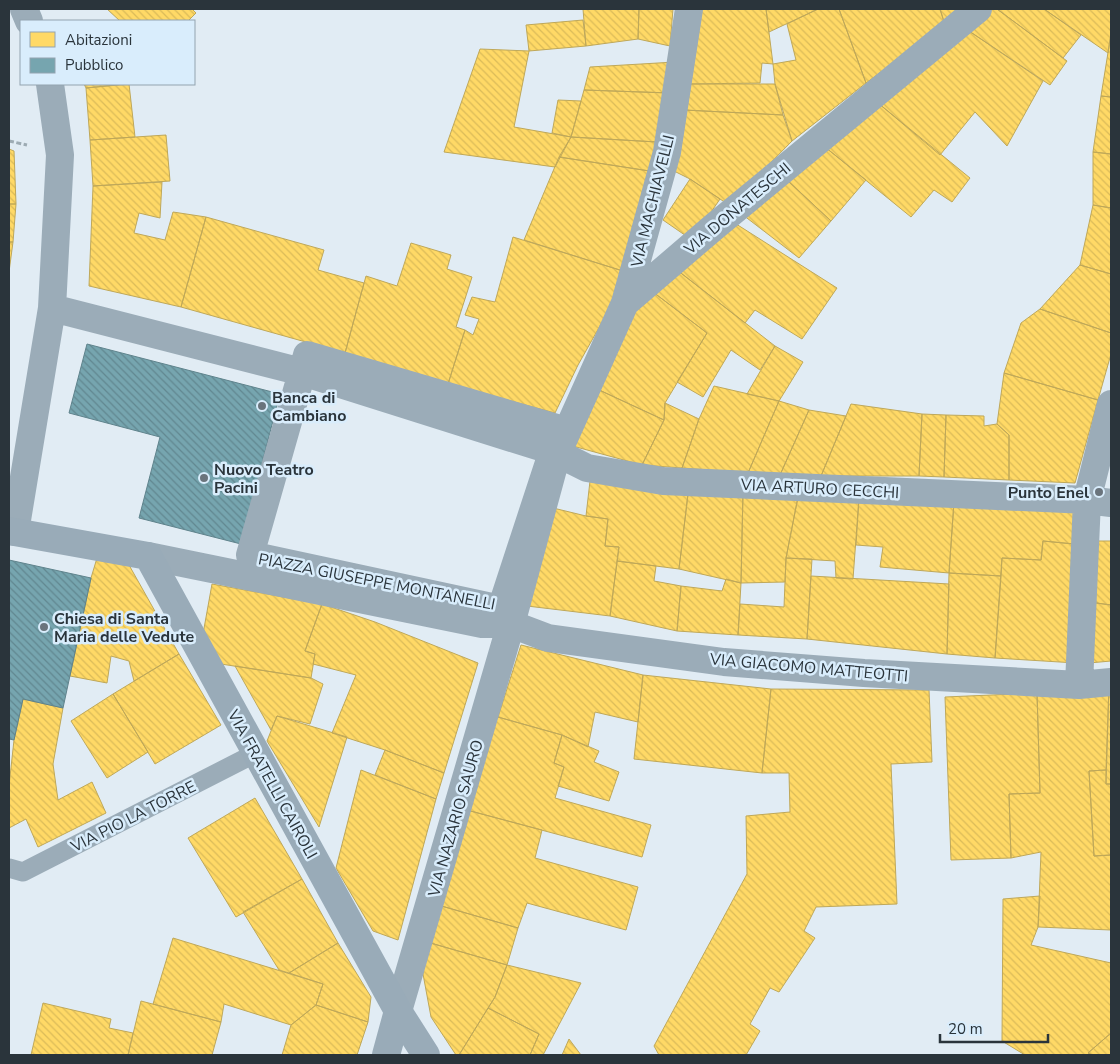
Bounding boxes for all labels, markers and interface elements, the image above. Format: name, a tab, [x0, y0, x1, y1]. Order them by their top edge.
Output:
legend	[20, 20, 195, 85]
text: Abitazioni	[65, 30, 132, 50]
text: Pubblico	[65, 55, 123, 75]
street label: VIA MACHIAVELLI	[626, 133, 680, 271]
street label: VIA DONATESCHI	[679, 158, 796, 261]
place label: Banca di Cambiano	[272, 387, 346, 427]
marker: Banca di Cambiano	[256, 400, 268, 412]
place label: Nuovo Teatro Pacini	[214, 459, 314, 499]
marker: Nuovo Teatro Pacini	[198, 472, 210, 484]
street label: VIA ARTURO CECCHI	[739, 474, 900, 504]
place label: Punto Enel	[1008, 482, 1089, 504]
marker: Punto Enel	[1093, 486, 1105, 498]
street label: PIAZZA GIUSEPPE MONTANELLI	[256, 548, 497, 616]
place label: Chiesa di Santa Maria delle Vedute	[54, 608, 194, 648]
marker: Chiesa di Santa Maria delle Vedute	[38, 621, 50, 633]
street label: VIA GIACOMO MATTEOTTI	[708, 648, 909, 688]
street label: VIA FRATELLI CAIROLI	[222, 705, 322, 863]
street label: VIA NAZARIO SAURO	[423, 737, 489, 900]
street label: VIA PIO LA TORRE	[66, 776, 200, 858]
scale bar	[940, 1012, 1048, 1044]
text: 20 m	[948, 1019, 983, 1039]

